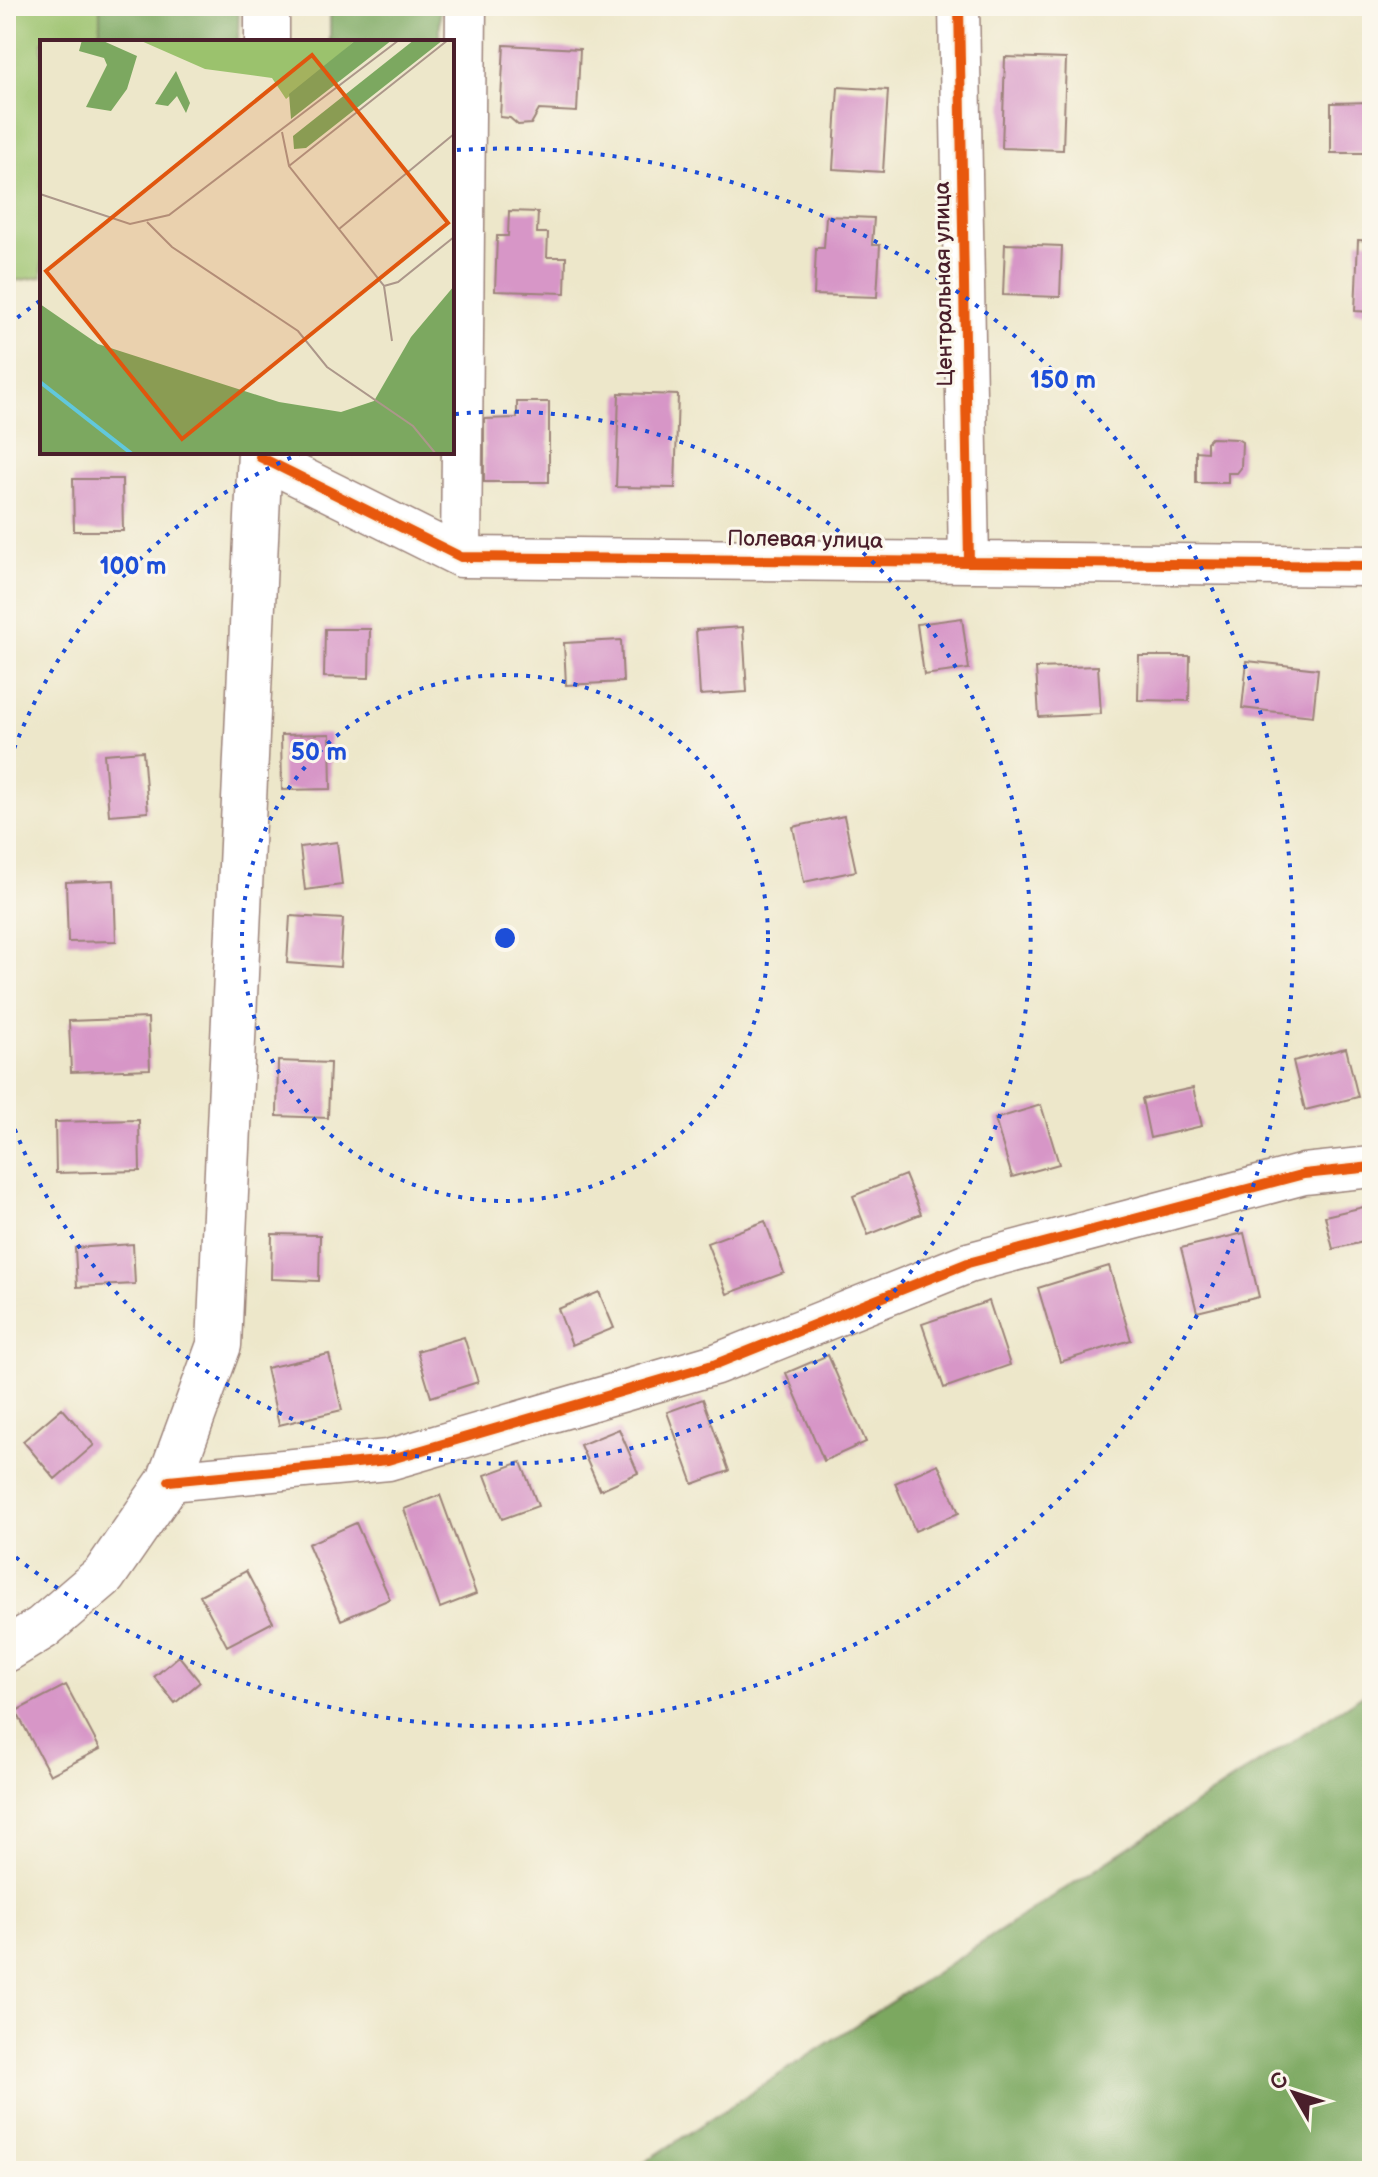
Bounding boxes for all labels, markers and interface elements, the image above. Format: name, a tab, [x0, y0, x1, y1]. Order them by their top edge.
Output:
inset map	[40, 40, 454, 454]
street label: Центральная улица	[929, 181, 959, 387]
text: 150 m	[1030, 366, 1096, 395]
street label: Полевая улица	[727, 525, 883, 555]
text: 100 m	[100, 552, 166, 581]
text: 50 m	[291, 738, 347, 767]
centre of rings	[491, 924, 519, 952]
north arrow	[1254, 2053, 1334, 2133]
text: С	[1264, 2067, 1295, 2096]

